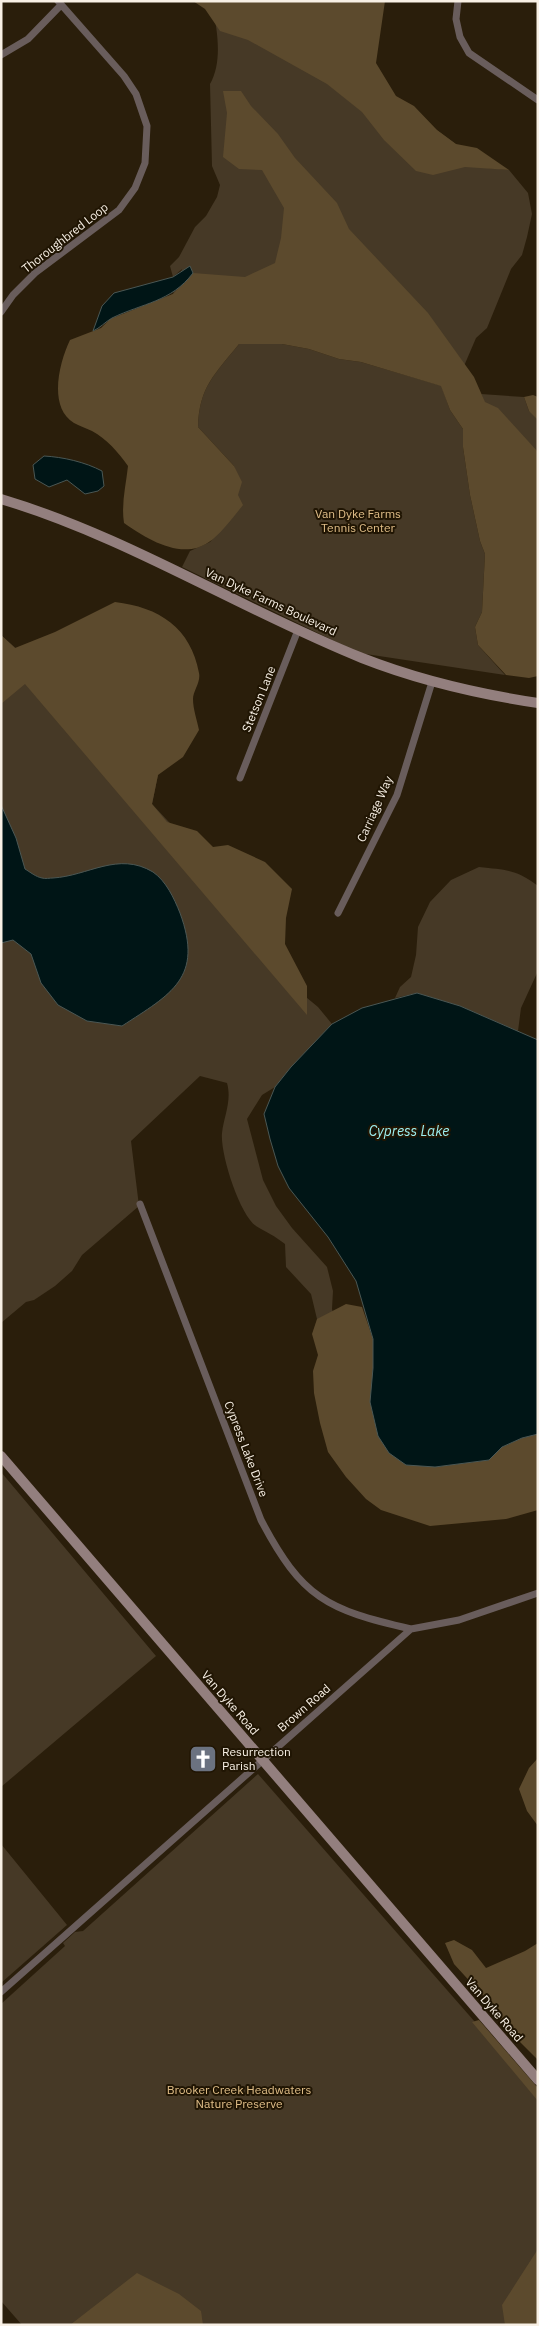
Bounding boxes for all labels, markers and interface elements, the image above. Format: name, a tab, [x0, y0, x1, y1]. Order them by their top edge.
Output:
street label: Thoroughbred Loop	[19, 199, 111, 276]
park label: Van Dyke Farms Tennis Center	[315, 506, 401, 535]
street label: Van Dyke Farms Boulevard	[203, 564, 339, 639]
street label: Stetson Lane	[238, 663, 279, 734]
street label: Carriage Way	[353, 773, 396, 844]
water label: Cypress Lake	[369, 1122, 449, 1140]
street label: Cypress Lake Drive	[221, 1399, 272, 1499]
street label: Van Dyke Road	[198, 1667, 262, 1738]
street label: Brown Road	[274, 1681, 333, 1735]
church icon: Resurrection Parish	[188, 1744, 218, 1774]
place label: Resurrection Parish	[222, 1744, 291, 1773]
street label: Van Dyke Road	[462, 1974, 526, 2045]
park label: Brooker Creek Headwaters Nature Preserve	[167, 2082, 311, 2111]

